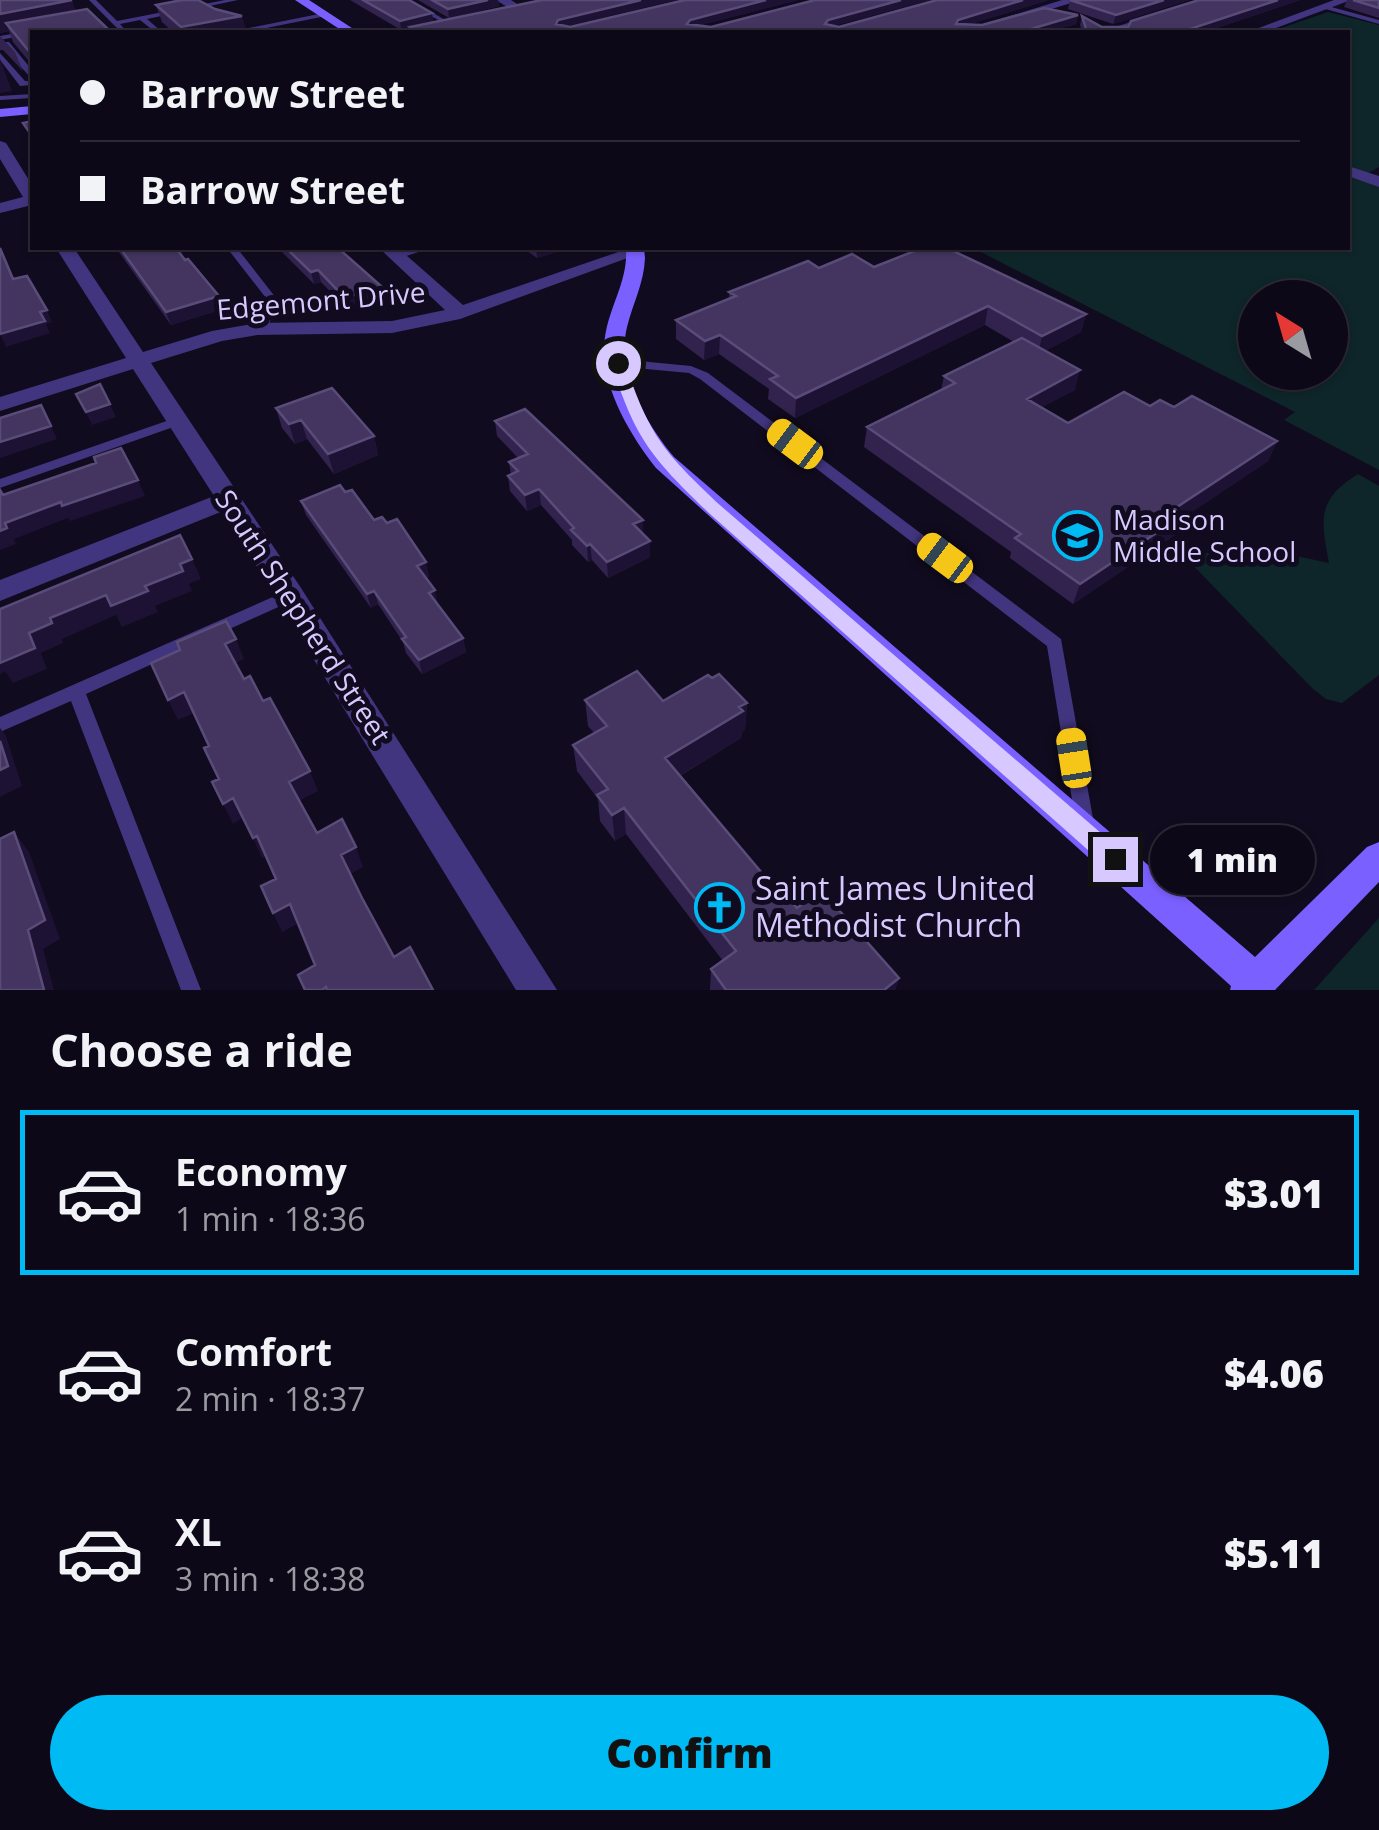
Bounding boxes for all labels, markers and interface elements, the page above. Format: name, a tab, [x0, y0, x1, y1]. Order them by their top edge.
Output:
text: Barrow Street	[140, 67, 405, 119]
text: Barrow Street	[140, 163, 405, 215]
street label: Edgemont Drive	[215, 272, 427, 328]
north arrow	[1238, 280, 1348, 390]
map controls	[1238, 280, 1348, 390]
route start	[596, 341, 641, 386]
car	[762, 414, 828, 474]
street label: South Shepherd Street	[207, 482, 400, 751]
place label: Madison Middle School	[1113, 500, 1296, 570]
school or university icon: Madison Middle School	[1052, 510, 1104, 562]
car	[912, 528, 978, 588]
car	[1054, 726, 1094, 790]
callout: 1 min	[1150, 824, 1315, 894]
route end	[1093, 837, 1138, 882]
text: 1 min	[1187, 838, 1278, 881]
place label: Saint James United Methodist Church	[755, 866, 1035, 946]
church icon: Saint James United Methodist Church	[694, 881, 746, 933]
text: Choose a ride	[50, 1019, 353, 1080]
text: Economy	[175, 1145, 347, 1197]
icon: car	[55, 1148, 145, 1238]
text: $3.01	[1224, 1167, 1324, 1219]
text: 1 min · 18:36	[175, 1197, 366, 1240]
text: Comfort	[175, 1325, 332, 1377]
icon: car	[55, 1328, 145, 1418]
text: $4.06	[1224, 1347, 1324, 1399]
text: 2 min · 18:37	[175, 1377, 366, 1420]
text: XL	[175, 1505, 222, 1557]
icon: car	[55, 1508, 145, 1598]
text: $5.11	[1224, 1527, 1324, 1579]
text: 3 min · 18:38	[175, 1557, 366, 1600]
button: Confirm	[50, 1695, 1329, 1810]

